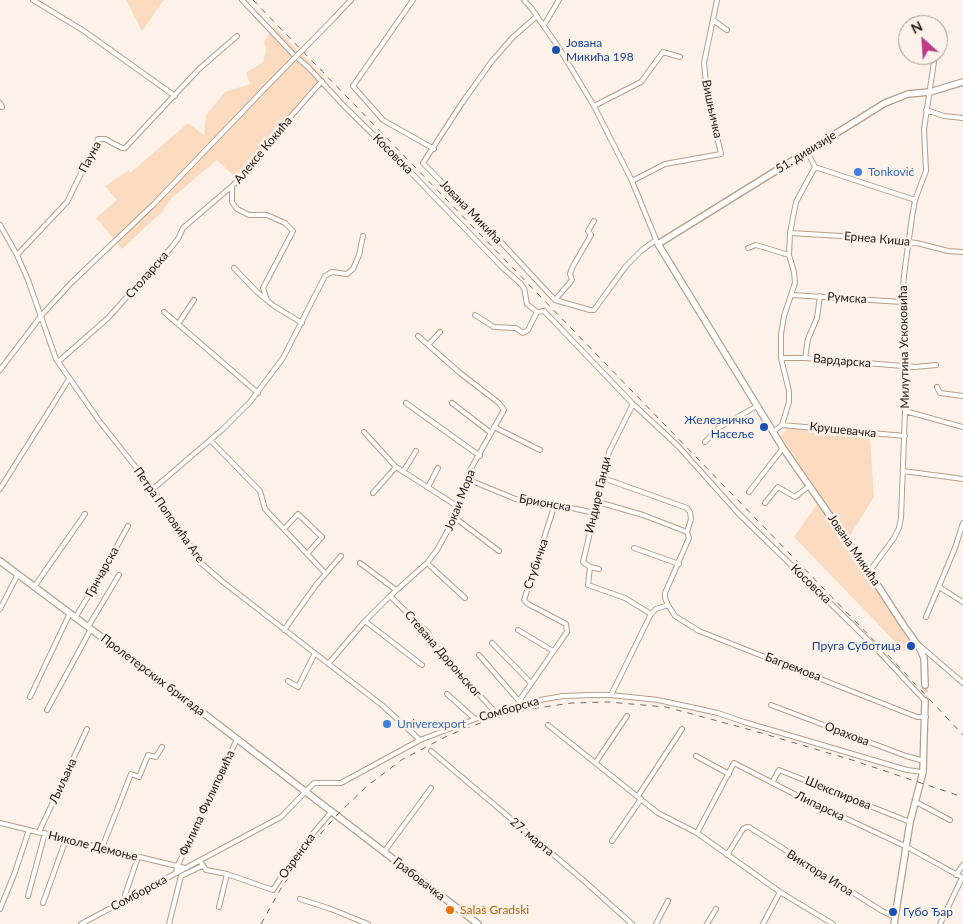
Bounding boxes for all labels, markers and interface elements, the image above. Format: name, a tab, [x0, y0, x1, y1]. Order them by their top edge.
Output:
north arrow	[898, 15, 948, 65]
text: N	[908, 17, 925, 37]
place label: Јована Микића 198	[566, 36, 634, 64]
marker: Јована Микића 198	[550, 44, 562, 56]
street label: Вишњичка	[699, 78, 725, 140]
street label: Алексе Кокића	[231, 114, 295, 186]
street label: 51. дивизије	[773, 128, 839, 176]
street label: Косовска	[370, 131, 416, 177]
street label: Пауна	[76, 139, 104, 175]
place label: Tonković	[868, 165, 914, 179]
marker: Tonković	[852, 166, 864, 178]
street label: Јована Микића	[437, 177, 505, 247]
street label: Ернеа Киша	[843, 229, 911, 249]
street label: Столарска	[123, 248, 171, 302]
street label: Милутина Ускоковића	[896, 285, 912, 409]
street label: Румска	[827, 289, 867, 307]
street label: Вардарска	[812, 351, 872, 371]
place label: Железничко Насеље	[684, 413, 754, 441]
street label: Крушевачка	[809, 419, 877, 441]
marker: Железничко Насеље	[758, 421, 770, 433]
street label: Индире Ганди	[582, 455, 614, 535]
street label: Петра Поповића Аге	[131, 464, 207, 566]
street label: Јокаи Мора	[442, 467, 478, 533]
street label: Брионска	[518, 491, 572, 515]
street label: Јована Микића	[825, 512, 883, 588]
street label: Стубичка	[521, 537, 551, 591]
street label: Грнчарска	[82, 544, 122, 600]
street label: Косовска	[788, 561, 834, 607]
street label: Стевана Дороњског	[401, 608, 485, 700]
street label: Пролетерских бригада	[98, 631, 208, 719]
place label: Пруга Суботица	[812, 639, 901, 653]
marker: Пруга Суботица	[905, 640, 917, 652]
street label: Багремова	[763, 650, 823, 684]
street label: Сомборска	[477, 694, 541, 724]
place label: Univerexport	[397, 717, 466, 731]
marker: Univerexport	[381, 718, 393, 730]
street label: Орахова	[823, 719, 871, 749]
street label: Филипа Филиповића	[176, 748, 238, 858]
street label: Љиљана	[46, 756, 80, 806]
street label: Шекспирова	[803, 773, 873, 813]
street label: Липарска	[793, 788, 847, 824]
street label: 27. марта	[507, 815, 557, 859]
street label: Николе Демоње	[47, 828, 139, 864]
street label: Озренска	[276, 831, 318, 881]
street label: Виктора Игоа	[784, 847, 856, 899]
street label: Грабовачка	[390, 854, 448, 904]
street label: Сомборска	[108, 872, 170, 914]
place label: Salaš Gradski	[460, 903, 529, 917]
marker: Salaš Gradski	[444, 904, 456, 916]
place label: Губо Ђар	[903, 905, 953, 919]
marker: Губо Ђар	[887, 906, 899, 918]

